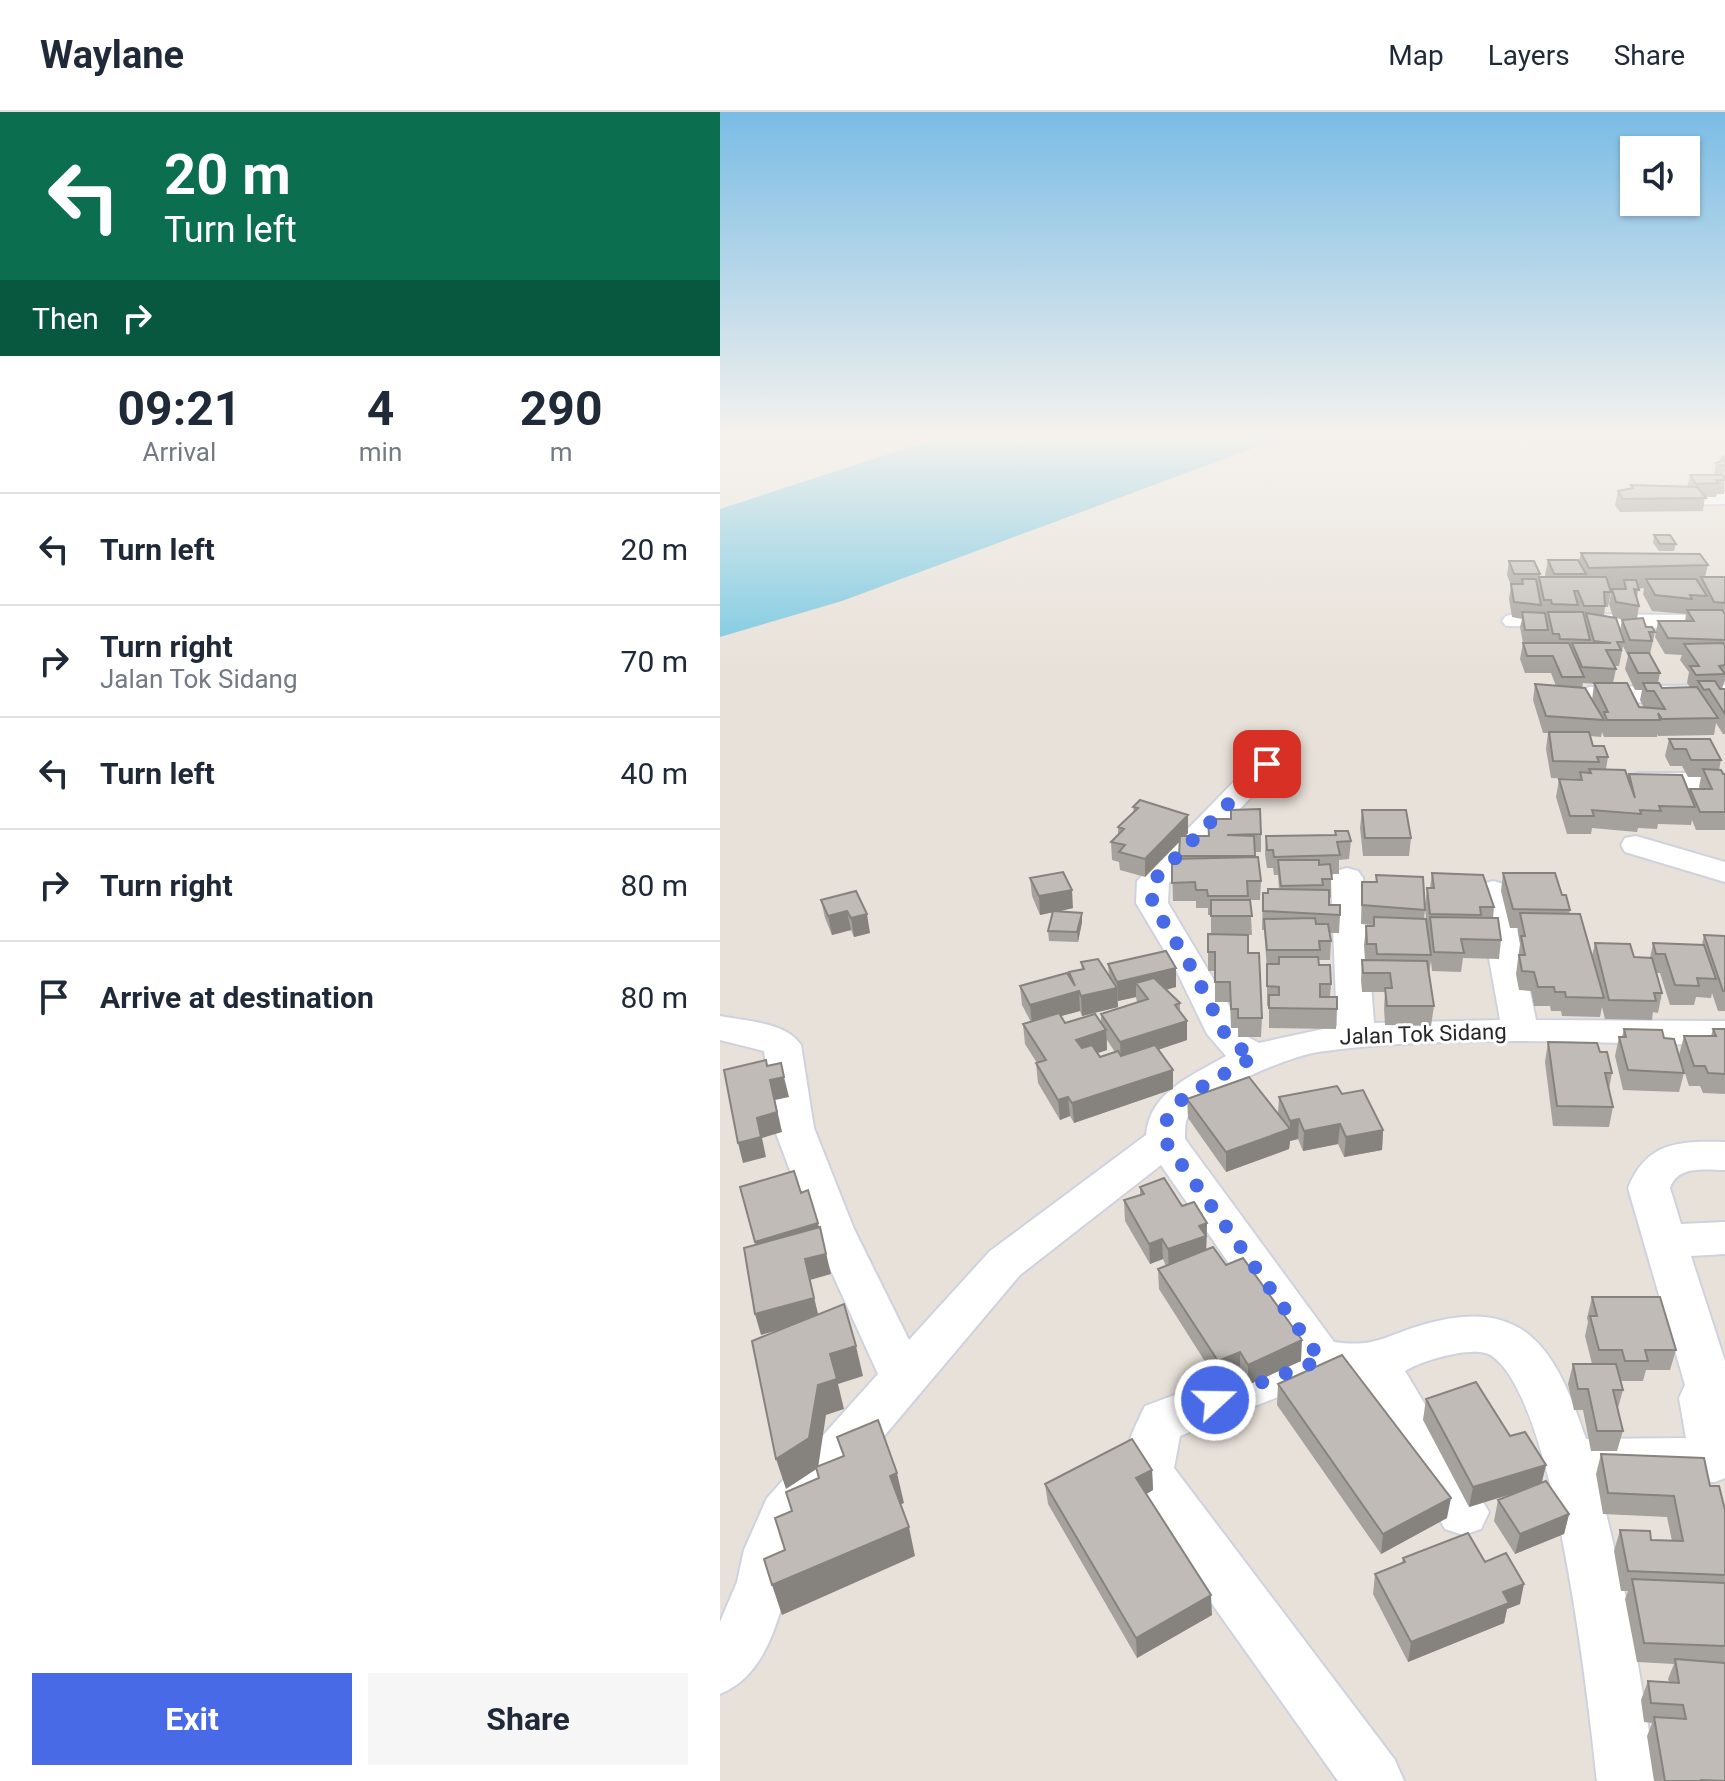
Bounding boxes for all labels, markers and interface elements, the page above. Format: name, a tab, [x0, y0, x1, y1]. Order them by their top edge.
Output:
text: Waylane	[40, 33, 184, 77]
text: Map	[1388, 39, 1444, 72]
text: Layers	[1488, 39, 1570, 72]
text: Share	[1614, 39, 1685, 72]
map controls	[1620, 136, 1700, 216]
button: sound	[1620, 136, 1700, 216]
text: 20 m	[164, 142, 291, 208]
icon: left	[32, 144, 136, 248]
text: Turn left	[164, 209, 297, 251]
icon: right	[115, 296, 159, 340]
text: Then	[32, 301, 99, 336]
text: 09:21	[118, 380, 241, 437]
text: 4	[367, 380, 394, 437]
text: 290	[520, 380, 602, 437]
text: Arrival	[143, 437, 216, 467]
text: min	[359, 437, 402, 467]
text: m	[550, 437, 573, 467]
icon: left	[32, 527, 76, 571]
text: Turn left	[100, 532, 215, 567]
text: 20 m	[621, 532, 688, 567]
text: Turn right	[100, 629, 233, 664]
icon: right	[32, 639, 76, 683]
text: 70 m	[621, 644, 688, 679]
text: Jalan Tok Sidang	[100, 664, 298, 694]
pin	[1233, 730, 1301, 798]
icon: arrive	[1245, 742, 1289, 786]
icon: left	[32, 751, 76, 795]
text: Turn left	[100, 756, 215, 791]
text: 40 m	[621, 756, 688, 791]
icon: right	[32, 863, 76, 907]
text: Turn right	[100, 868, 233, 903]
text: 80 m	[621, 868, 688, 903]
icon: arrive	[32, 975, 76, 1019]
text: Arrive at destination	[100, 980, 374, 1015]
text: 80 m	[621, 980, 688, 1015]
street label: Jalan Tok Sidang	[1339, 1019, 1507, 1049]
position arrow	[1173, 1358, 1257, 1442]
button: Exit	[32, 1673, 352, 1765]
button: Share	[368, 1673, 688, 1765]

